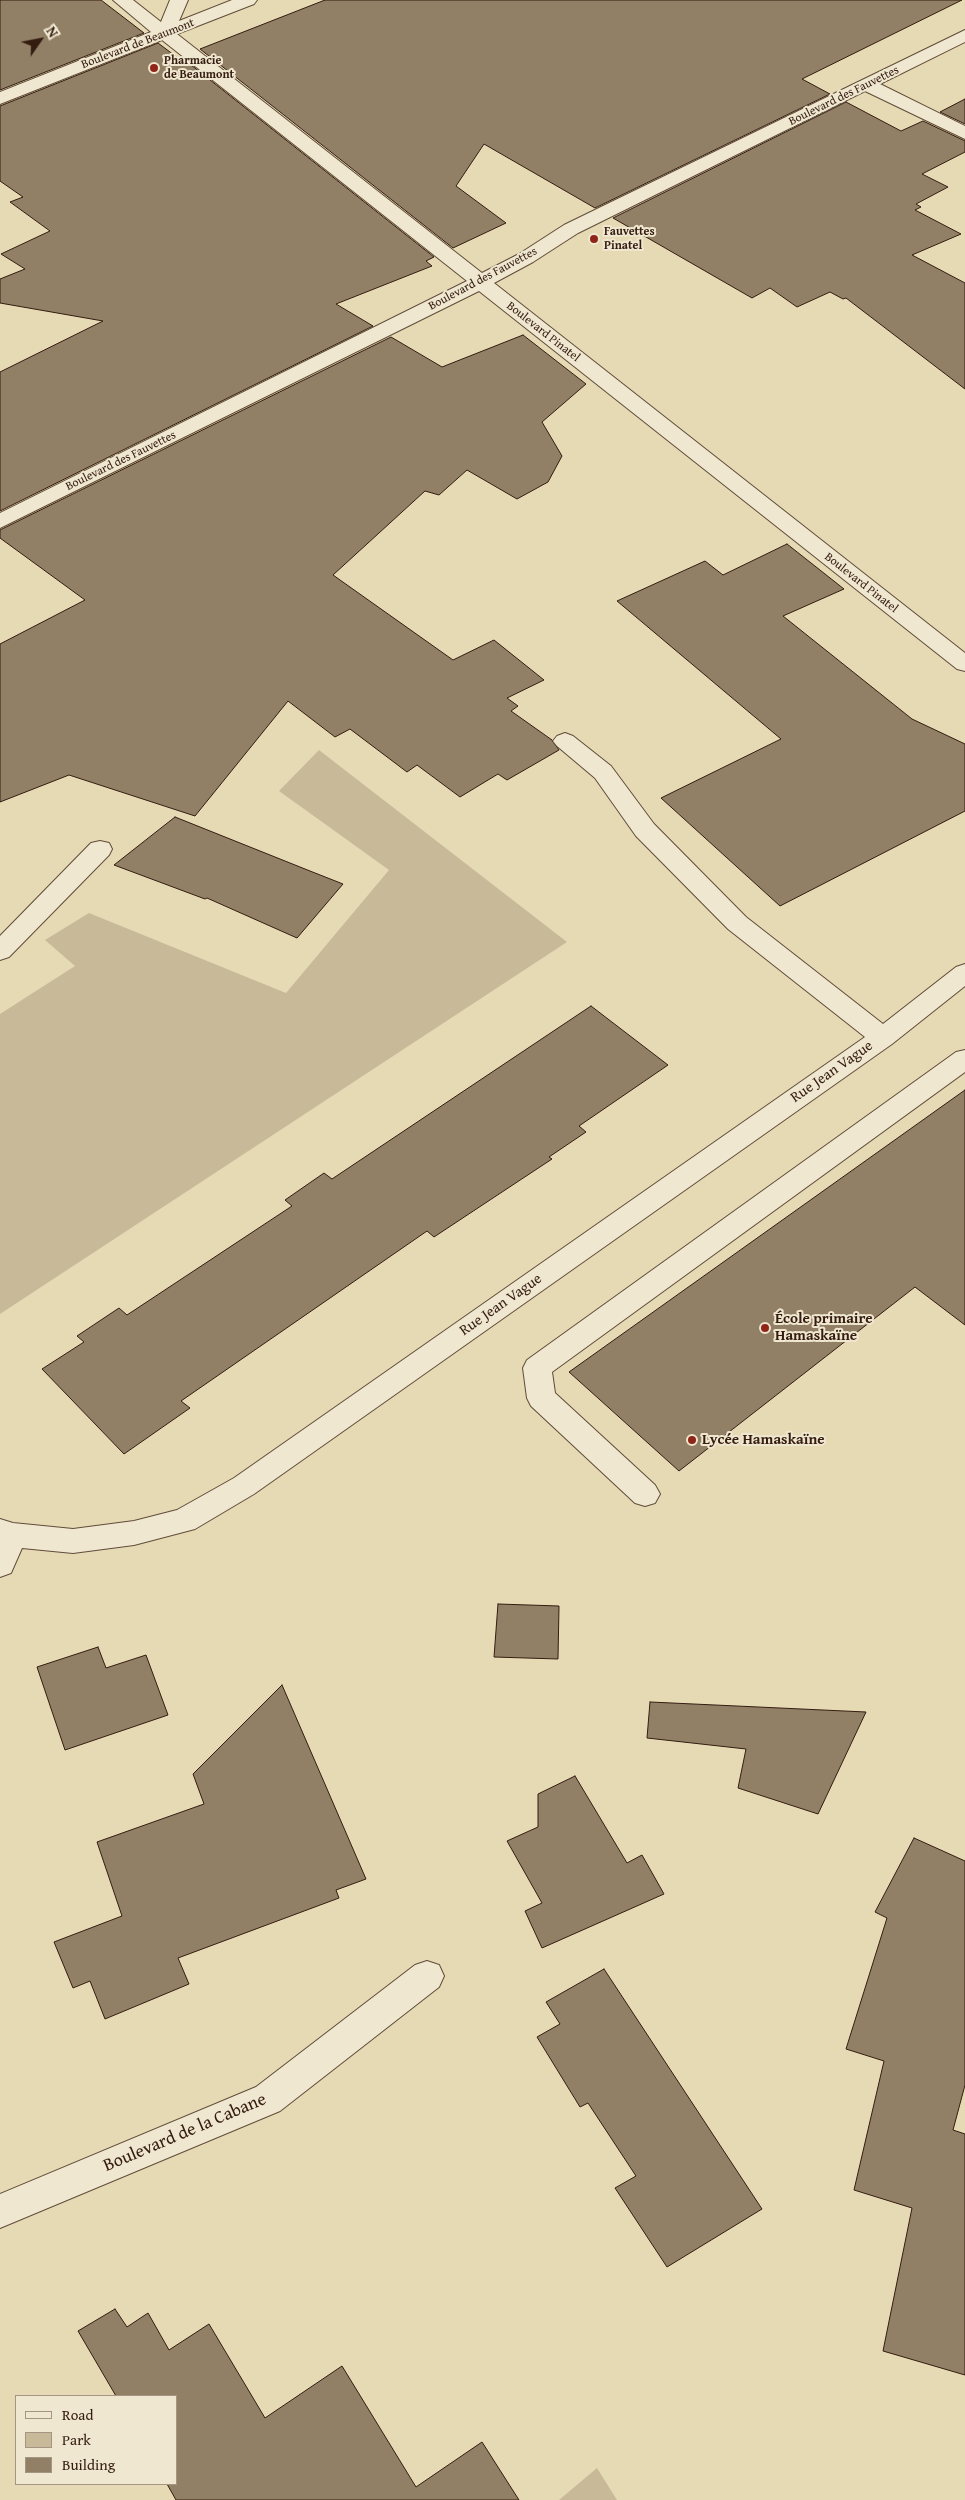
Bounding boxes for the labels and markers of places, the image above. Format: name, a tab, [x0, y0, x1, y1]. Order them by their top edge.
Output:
place label: Pharmacie de Beaumont	[164, 54, 234, 82]
marker: Pharmacie de Beaumont	[148, 62, 160, 74]
place label: Fauvettes Pinatel	[604, 225, 655, 253]
marker: Fauvettes Pinatel	[588, 233, 600, 245]
place label: École primaire Hamaskaïne	[775, 1310, 873, 1345]
marker: École primaire Hamaskaïne	[759, 1322, 771, 1334]
place label: Lycée Hamaskaïne	[702, 1431, 825, 1449]
marker: Lycée Hamaskaïne	[686, 1434, 698, 1446]

